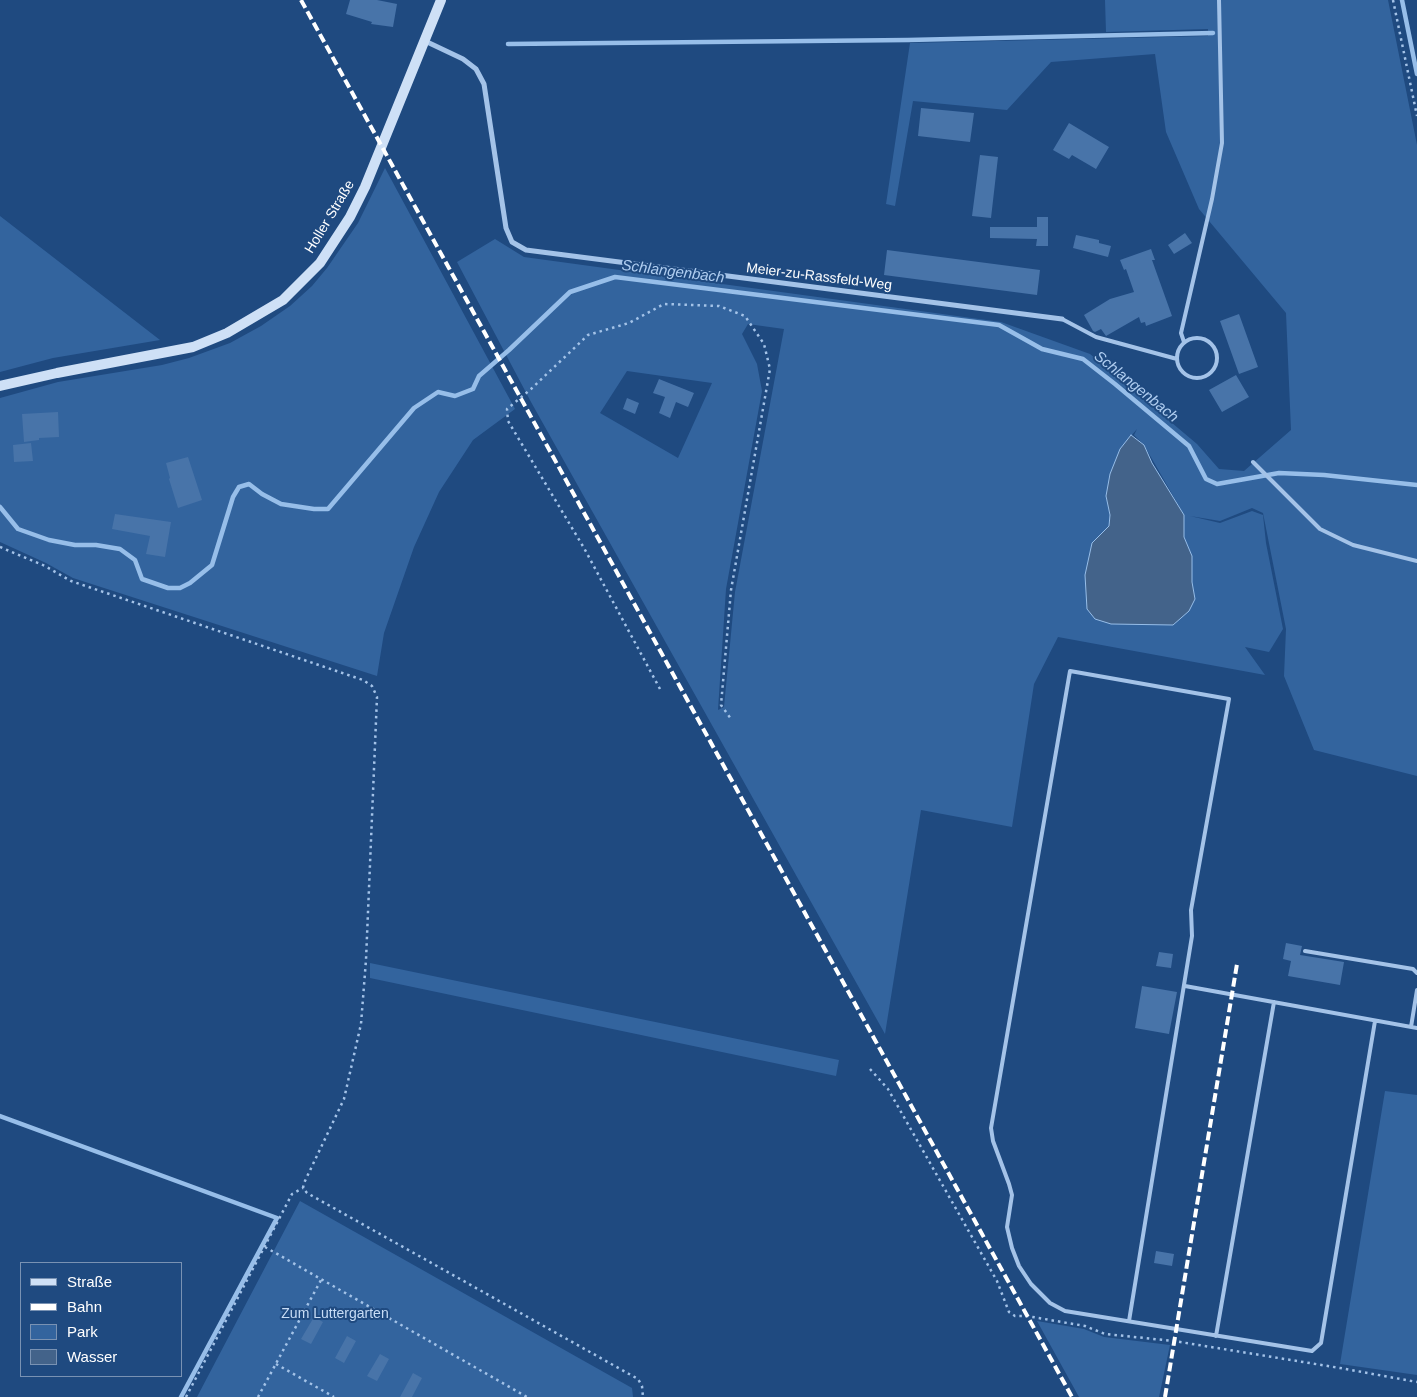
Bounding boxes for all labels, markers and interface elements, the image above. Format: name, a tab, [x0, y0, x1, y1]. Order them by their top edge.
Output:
street label: Holler Straße	[302, 177, 358, 257]
water label: Schlangenbach	[621, 257, 725, 287]
street label: Meier-zu-Rassfeld-Weg	[745, 260, 893, 294]
water label: Schlangenbach	[1090, 347, 1182, 427]
legend	[20, 1262, 182, 1377]
text: Straße	[67, 1273, 112, 1290]
text: Bahn	[67, 1298, 102, 1315]
park label: Zum Luttergarten	[281, 1306, 389, 1322]
text: Park	[67, 1323, 98, 1340]
text: Wasser	[67, 1348, 117, 1365]

